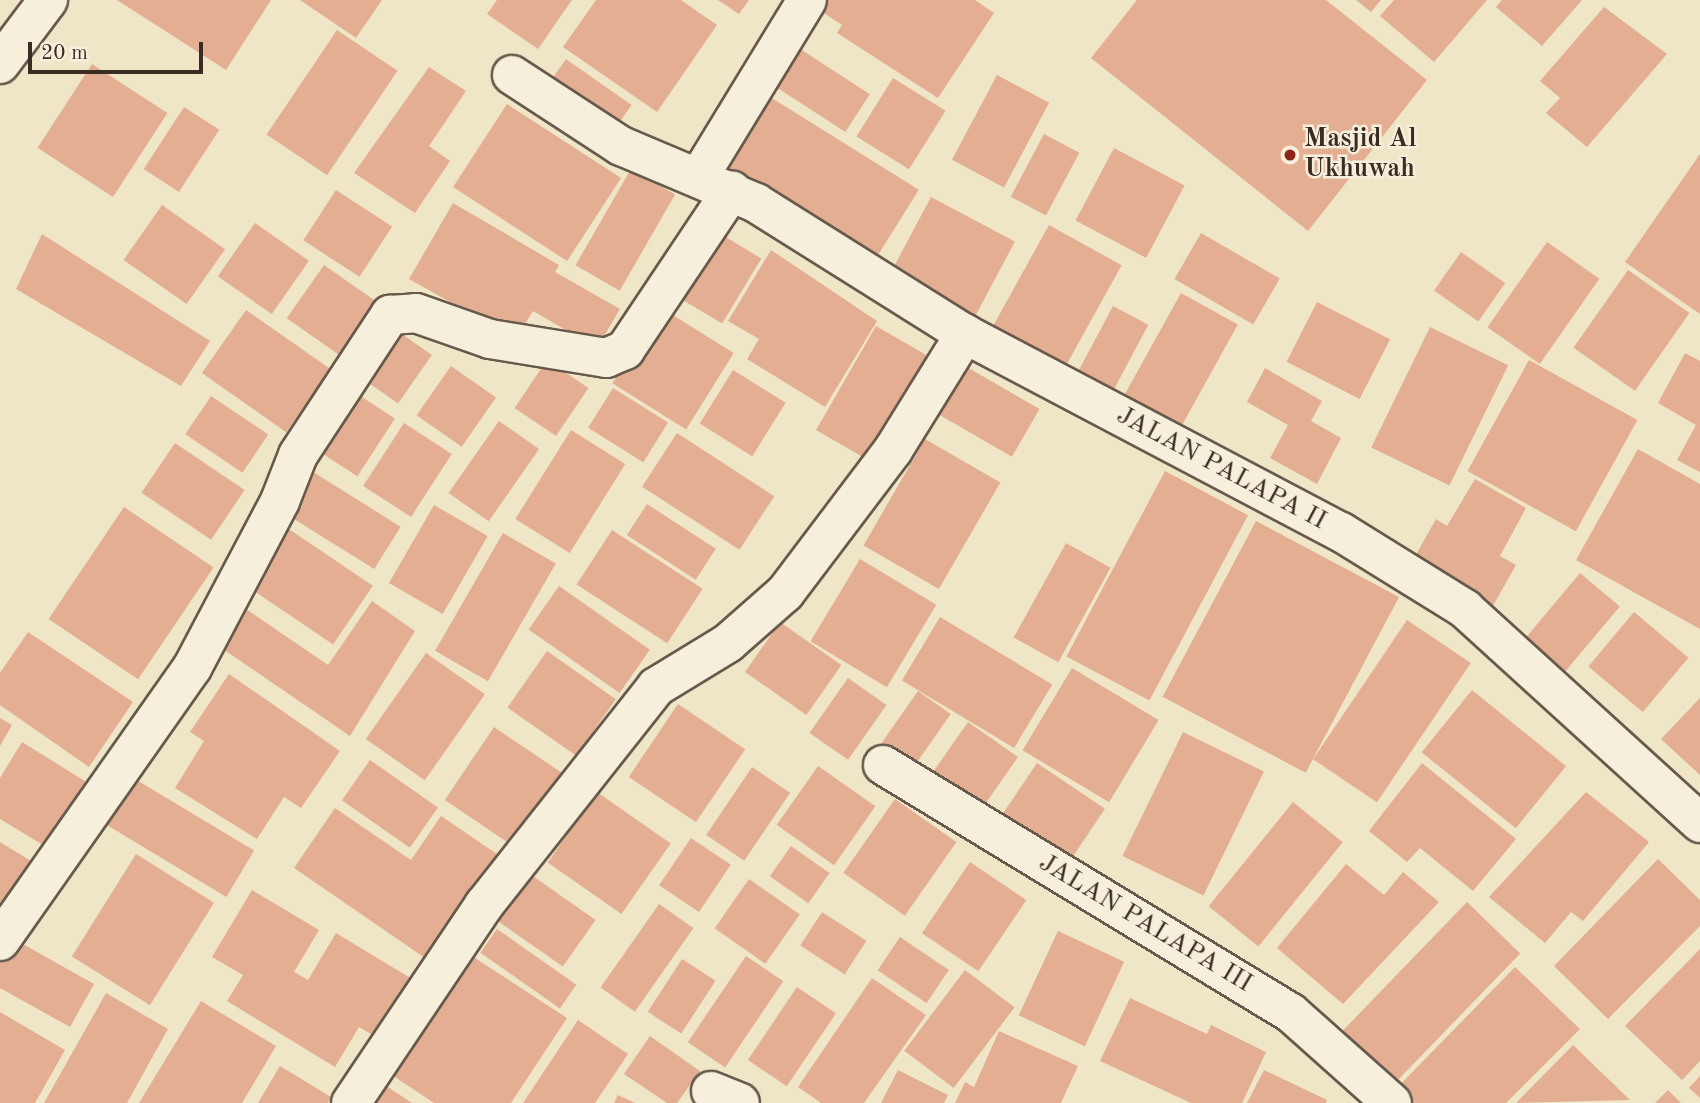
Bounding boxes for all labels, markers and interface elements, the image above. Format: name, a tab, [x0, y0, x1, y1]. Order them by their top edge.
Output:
scale bar	[32, 28, 206, 72]
text: 20 m	[41, 43, 88, 64]
place label: Masjid Al Ukhuwah	[1304, 124, 1416, 186]
marker: Masjid Al Ukhuwah	[1282, 147, 1298, 163]
street label: JALAN PALAPA II	[1111, 400, 1331, 538]
street label: JALAN PALAPA III	[1033, 848, 1257, 1000]

